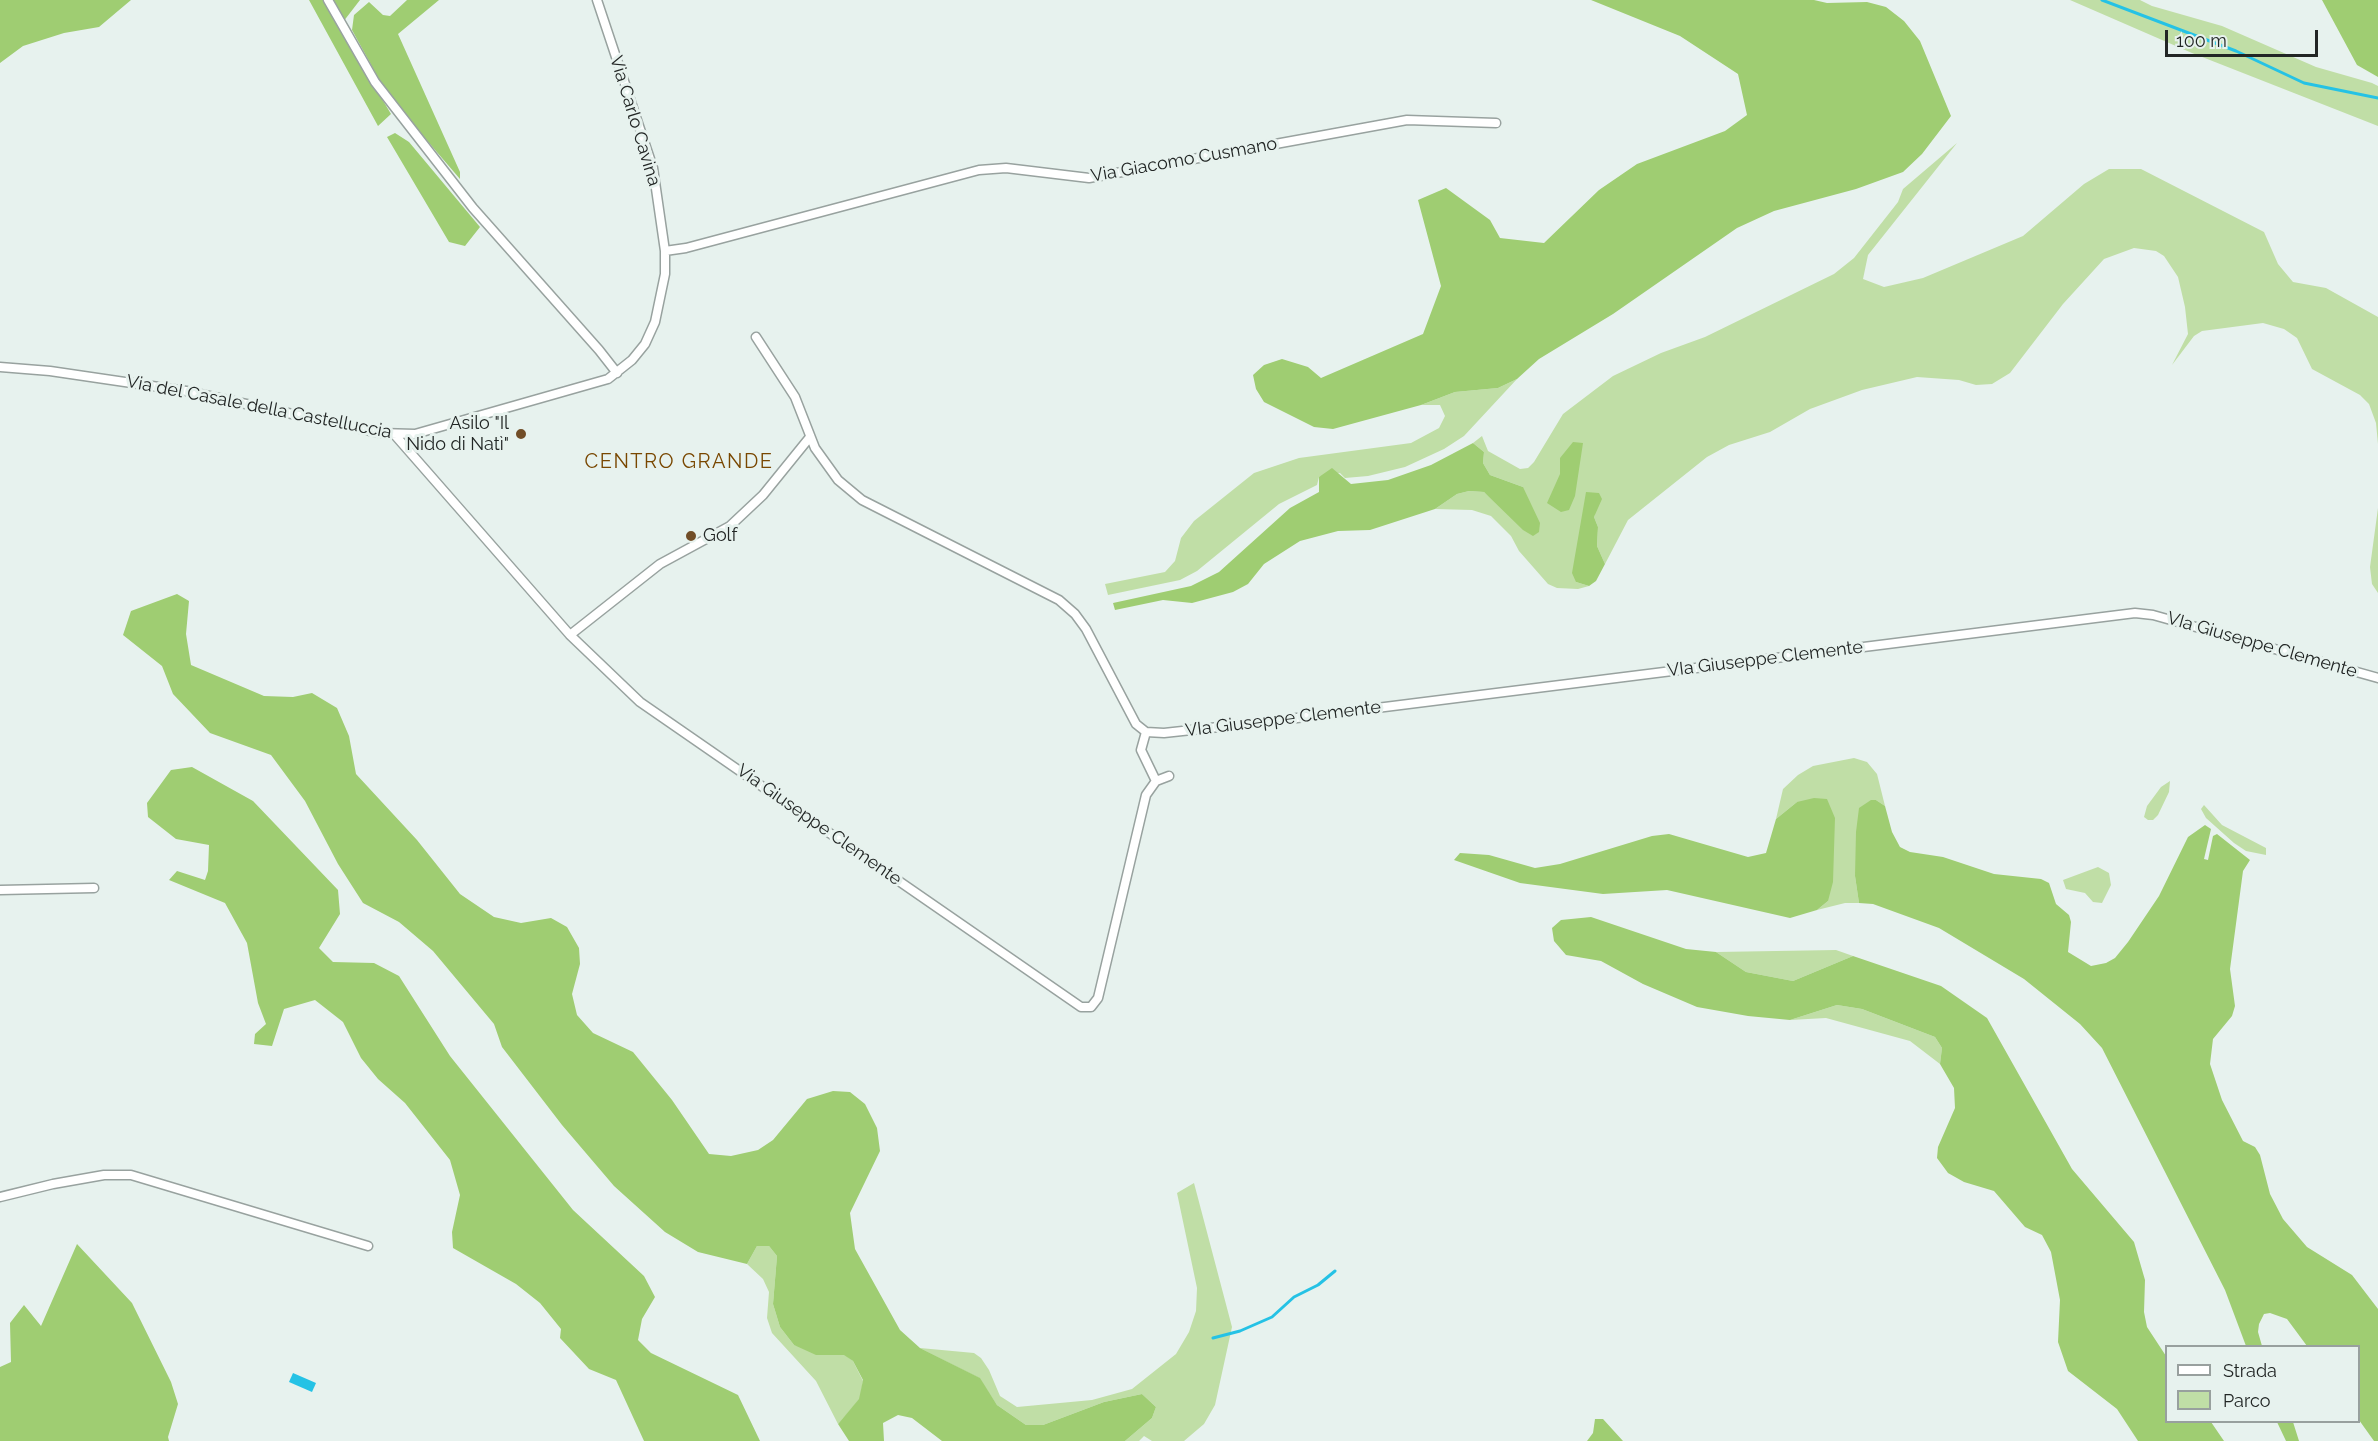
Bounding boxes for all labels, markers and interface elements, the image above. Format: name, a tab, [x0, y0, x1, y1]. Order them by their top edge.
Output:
scale bar	[2168, 18, 2321, 56]
text: 100 m	[2176, 30, 2227, 51]
street label: Via Carlo Cavina	[605, 53, 665, 189]
street label: Via Giacomo Cusmano	[1089, 133, 1279, 187]
street label: Via del Casale della Castelluccia	[125, 371, 393, 443]
place label: Asilo "Il Nido di Natì"	[406, 413, 509, 456]
marker: Asilo "Il Nido di Natì"	[514, 427, 528, 441]
district label: CENTRO GRANDE	[585, 450, 773, 474]
place label: Golf	[703, 525, 737, 547]
marker: Golf	[684, 529, 698, 543]
street label: VIa Giuseppe Clemente	[2164, 607, 2360, 683]
street label: VIa Giuseppe Clemente	[1666, 636, 1864, 682]
street label: VIa Giuseppe Clemente	[1184, 696, 1382, 742]
street label: Via Giuseppe Clemente	[732, 760, 906, 890]
legend	[2165, 1345, 2360, 1423]
text: Strada	[2223, 1360, 2277, 1381]
text: Parco	[2223, 1390, 2270, 1411]

